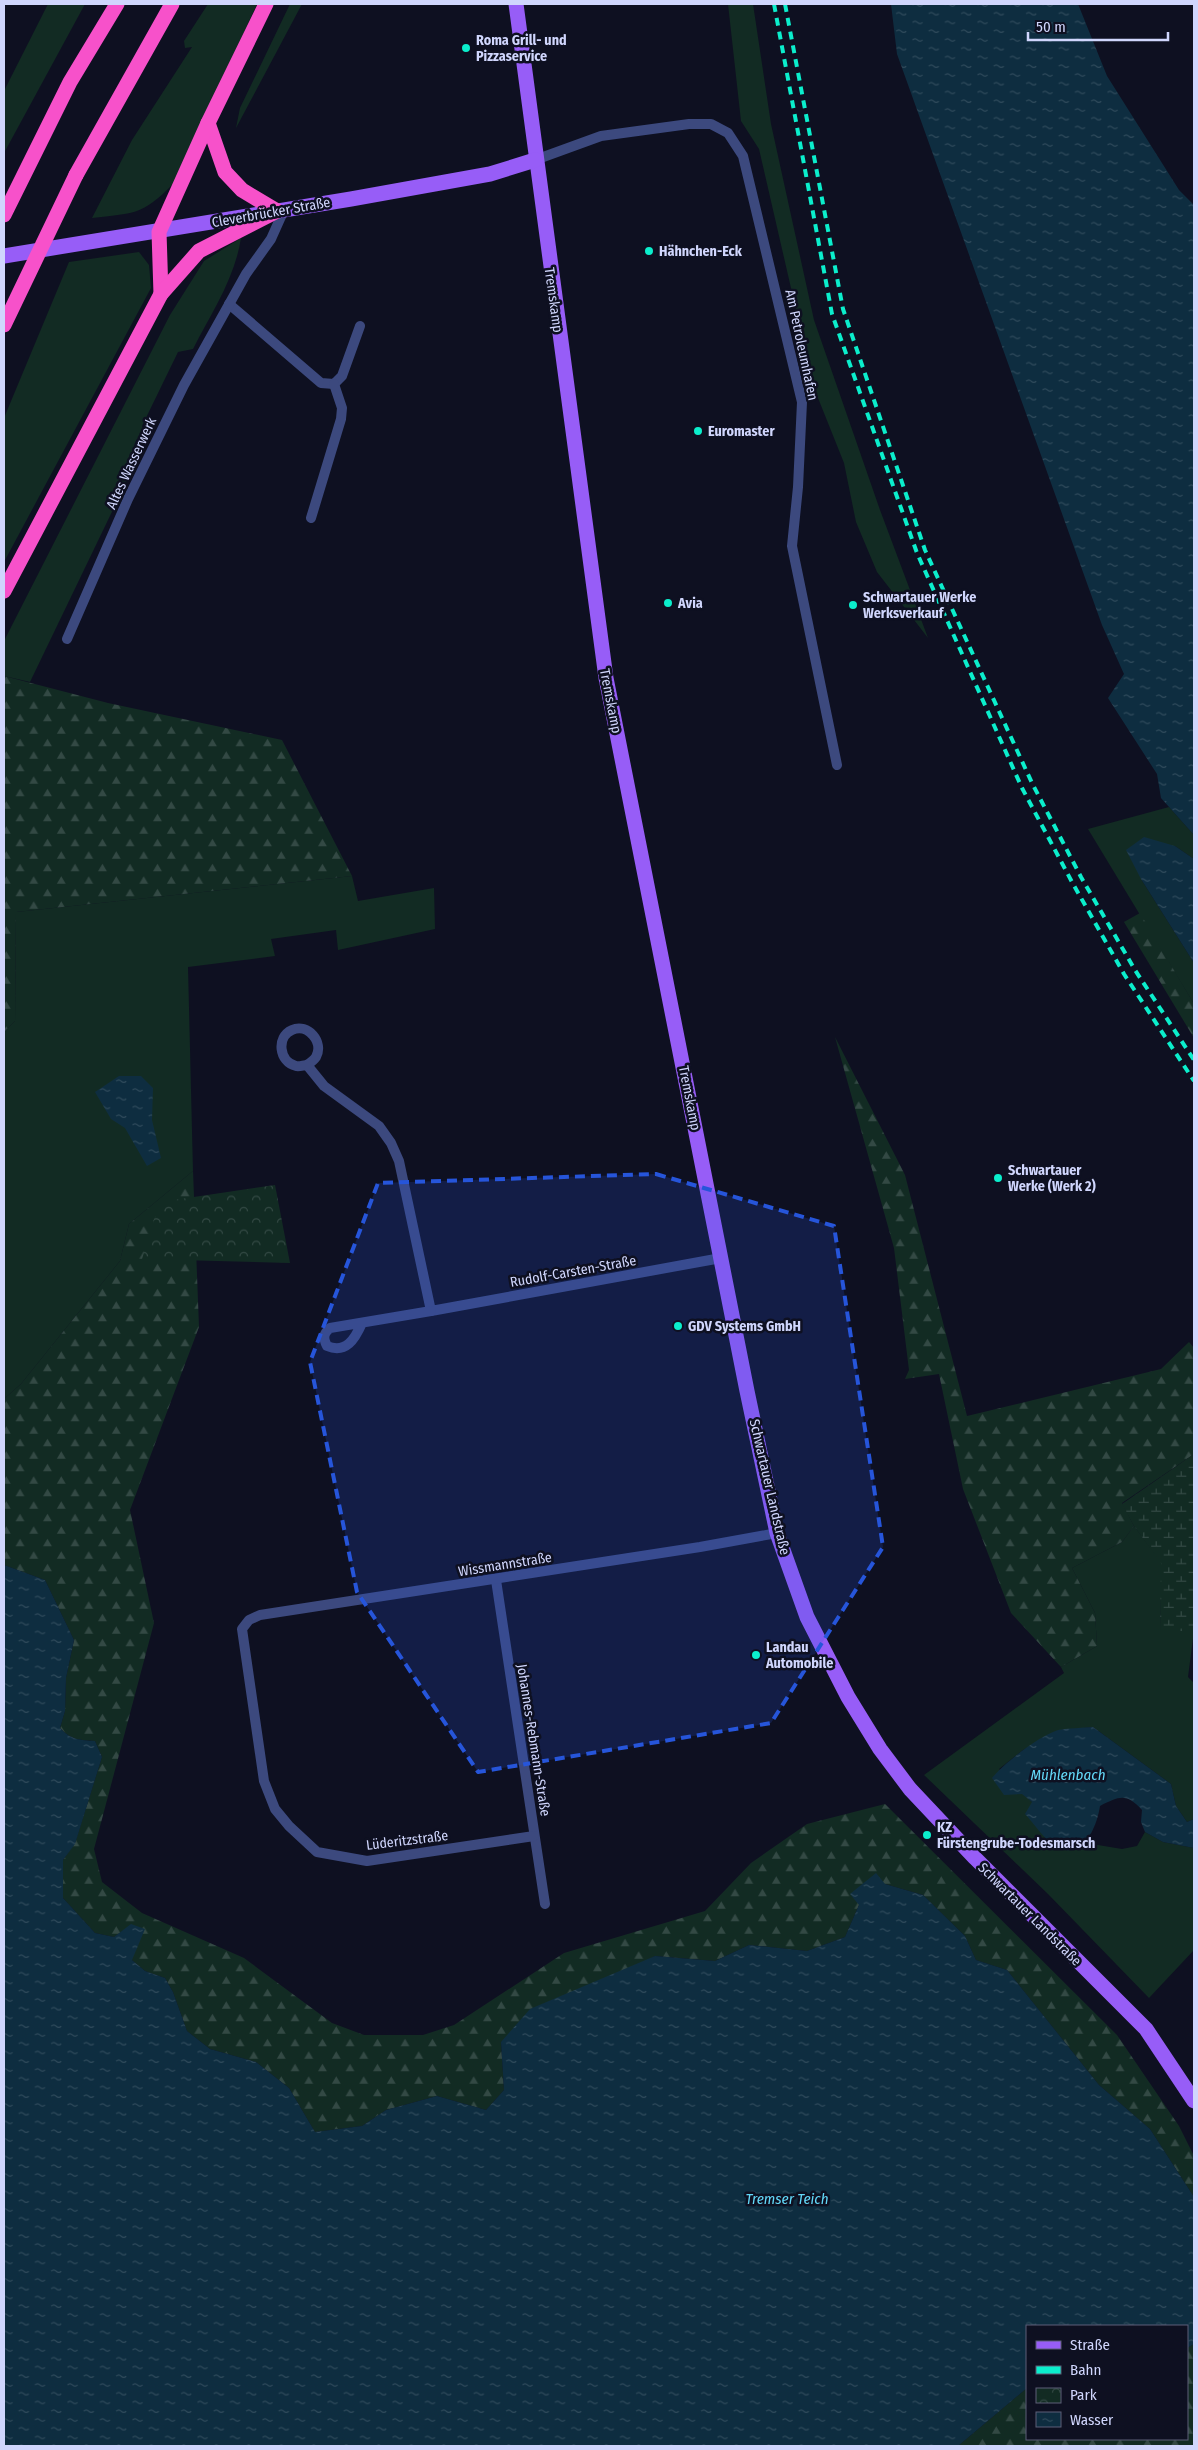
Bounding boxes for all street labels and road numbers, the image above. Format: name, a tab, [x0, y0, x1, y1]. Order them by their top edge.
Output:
street label: Cleverbrücker Straße	[211, 194, 332, 231]
street label: Tremskamp	[541, 266, 566, 334]
street label: Am Petroleumhafen	[781, 288, 822, 402]
street label: Altes Wasserwerk	[103, 414, 160, 512]
street label: Tremskamp	[596, 667, 625, 735]
street label: Tremskamp	[675, 1064, 704, 1132]
street label: Rudolf-Carsten-Straße	[509, 1252, 638, 1291]
street label: Schwartauer Landstraße	[746, 1418, 793, 1557]
street label: Wissmannstraße	[457, 1549, 553, 1580]
street label: Johannes-Rebmann-Straße	[513, 1663, 554, 1818]
street label: Lüderitzstraße	[365, 1827, 449, 1854]
street label: Schwartauer Landstraße	[975, 1859, 1085, 1970]

